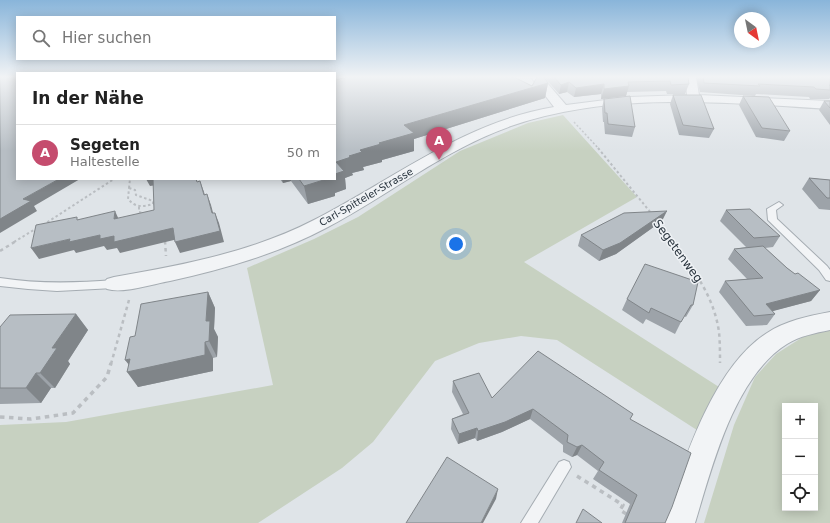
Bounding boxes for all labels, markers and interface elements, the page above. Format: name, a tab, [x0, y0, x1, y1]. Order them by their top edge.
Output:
north arrow	[734, 12, 770, 48]
search box	[16, 16, 336, 60]
icon: search	[30, 27, 52, 49]
text: Hier suchen	[62, 29, 151, 47]
text: In der Nähe	[32, 88, 144, 108]
pin: A	[426, 127, 452, 160]
text: Segeten	[70, 136, 140, 154]
text: A	[40, 145, 50, 160]
text: 50 m	[287, 145, 320, 160]
text: Haltestelle	[70, 154, 140, 169]
street label: Carl-Spitteler-Strasse	[317, 166, 415, 228]
street label: Segetenweg	[650, 217, 706, 285]
your location	[446, 234, 466, 254]
map controls	[782, 403, 818, 511]
button: +	[782, 403, 818, 439]
button: −	[782, 439, 818, 475]
button: locate	[782, 475, 818, 511]

